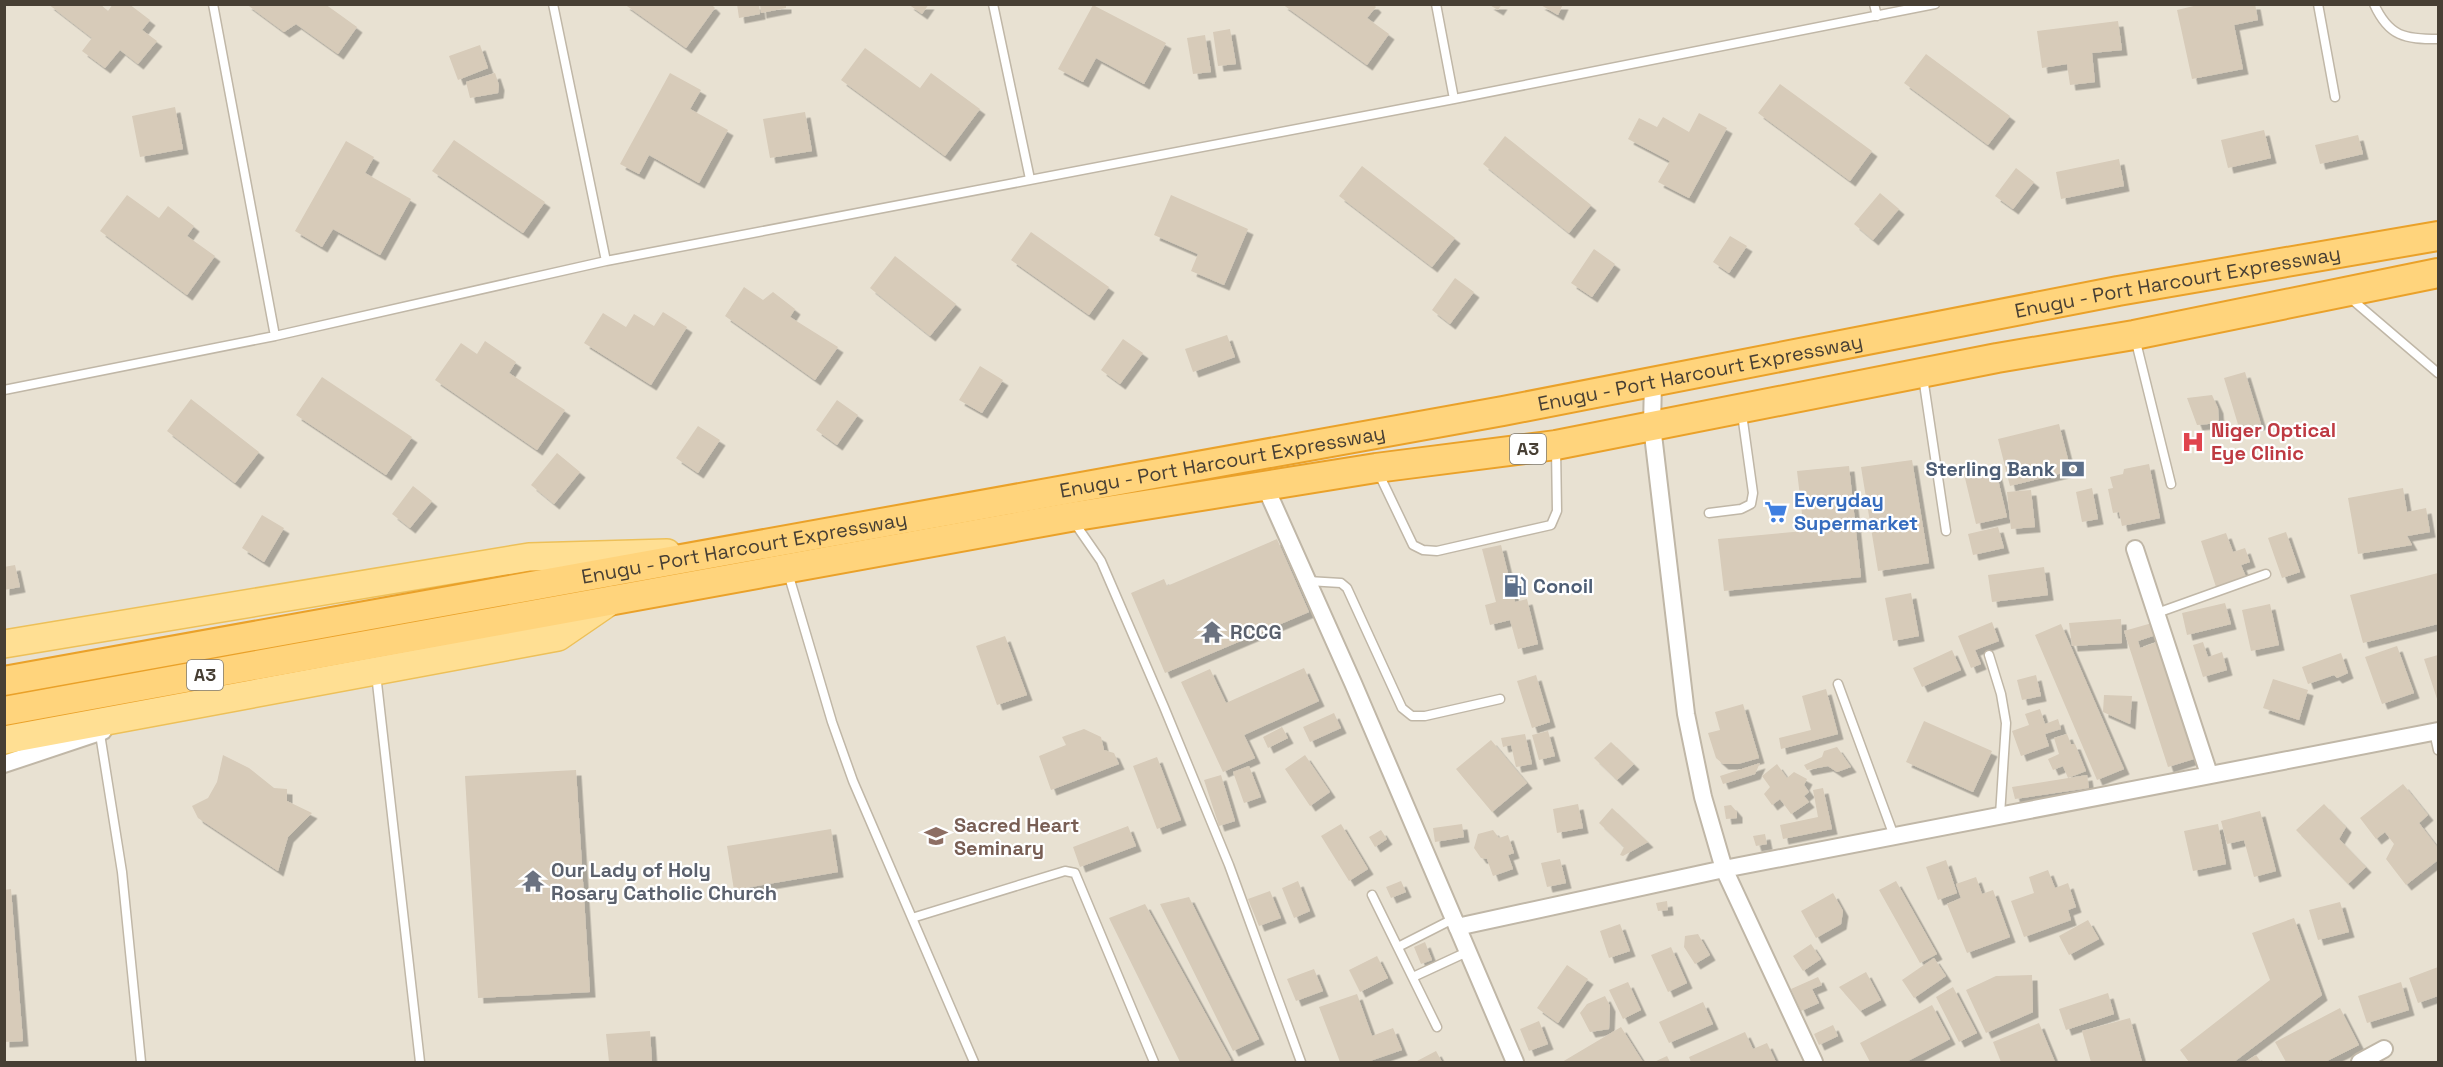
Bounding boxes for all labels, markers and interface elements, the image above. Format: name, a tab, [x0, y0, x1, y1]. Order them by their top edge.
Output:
street label: Enugu - Port Harcourt Expressway	[2012, 240, 2343, 324]
street label: Enugu - Port Harcourt Expressway	[1535, 328, 1865, 417]
place label: Niger Optical Eye Clinic	[2211, 417, 2336, 466]
street label: Enugu - Port Harcourt Expressway	[1057, 419, 1387, 504]
hospital icon: Niger Optical Eye Clinic	[2180, 429, 2206, 455]
road number: A3	[1510, 434, 1546, 464]
place label: Sterling Bank	[1925, 456, 2055, 482]
bank icon: Sterling Bank	[2060, 456, 2086, 482]
place label: Everyday Supermarket	[1794, 487, 1918, 536]
supermarket icon: Everyday Supermarket	[1763, 499, 1789, 525]
street label: Enugu - Port Harcourt Expressway	[579, 506, 909, 590]
fuel station icon: Conoil	[1502, 573, 1528, 599]
place label: Conoil	[1533, 573, 1593, 599]
temple icon: RCCG	[1199, 619, 1225, 645]
place label: RCCG	[1230, 619, 1282, 645]
road number: A3	[187, 660, 223, 690]
place label: Sacred Heart Seminary	[954, 812, 1079, 861]
school or university icon: Sacred Heart Seminary	[923, 823, 949, 849]
place label: Our Lady of Holy Rosary Catholic Church	[551, 857, 777, 906]
temple icon: Our Lady of Holy Rosary Catholic Church	[520, 868, 546, 894]

